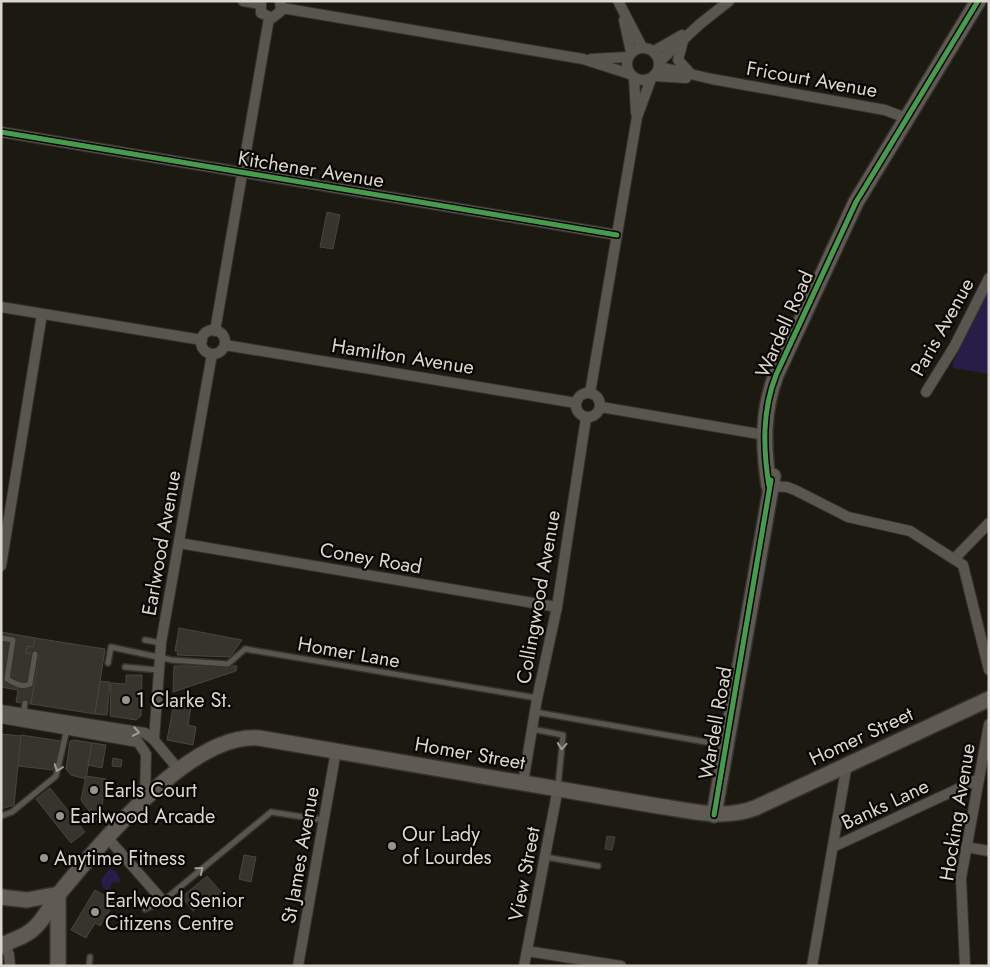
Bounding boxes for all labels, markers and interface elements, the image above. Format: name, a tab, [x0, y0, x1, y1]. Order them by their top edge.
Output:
street label: Fricourt Avenue	[744, 54, 880, 105]
street label: Kitchener Avenue	[236, 144, 386, 195]
street label: Wardell Road	[748, 266, 821, 382]
street label: Paris Avenue	[903, 273, 981, 382]
street label: Hamilton Avenue	[330, 331, 476, 382]
street label: Earlwood Avenue	[134, 468, 189, 618]
street label: Collingwood Avenue	[509, 508, 568, 686]
street label: Coney Road	[318, 535, 424, 582]
street label: Homer Lane	[295, 629, 402, 676]
street label: Wardell Road	[691, 664, 740, 782]
place label: 1 Clarke St.	[136, 686, 232, 715]
marker: 1 Clarke St.	[120, 694, 132, 706]
street label: Homer Street	[804, 700, 918, 773]
one-way arrow	[132, 726, 140, 736]
street label: Homer Street	[412, 730, 528, 778]
street label: Hocking Avenue	[932, 741, 983, 883]
one-way arrow	[557, 742, 568, 750]
one-way arrow	[54, 763, 64, 772]
street label: Banks Lane	[837, 772, 934, 837]
place label: Earls Court	[104, 776, 197, 805]
marker: Earls Court	[88, 784, 100, 796]
street label: St James Avenue	[274, 784, 327, 926]
place label: Earlwood Arcade	[70, 802, 215, 831]
marker: Earlwood Arcade	[54, 810, 66, 822]
place label: Our Lady of Lourdes	[402, 820, 492, 872]
street label: View Street	[501, 824, 548, 924]
marker: Our Lady of Lourdes	[386, 840, 398, 852]
place label: Anytime Fitness	[54, 844, 185, 873]
marker: Anytime Fitness	[38, 852, 50, 864]
one-way arrow	[195, 866, 204, 875]
place label: Earlwood Senior Citizens Centre	[105, 886, 244, 938]
marker: Earlwood Senior Citizens Centre	[89, 906, 101, 918]

